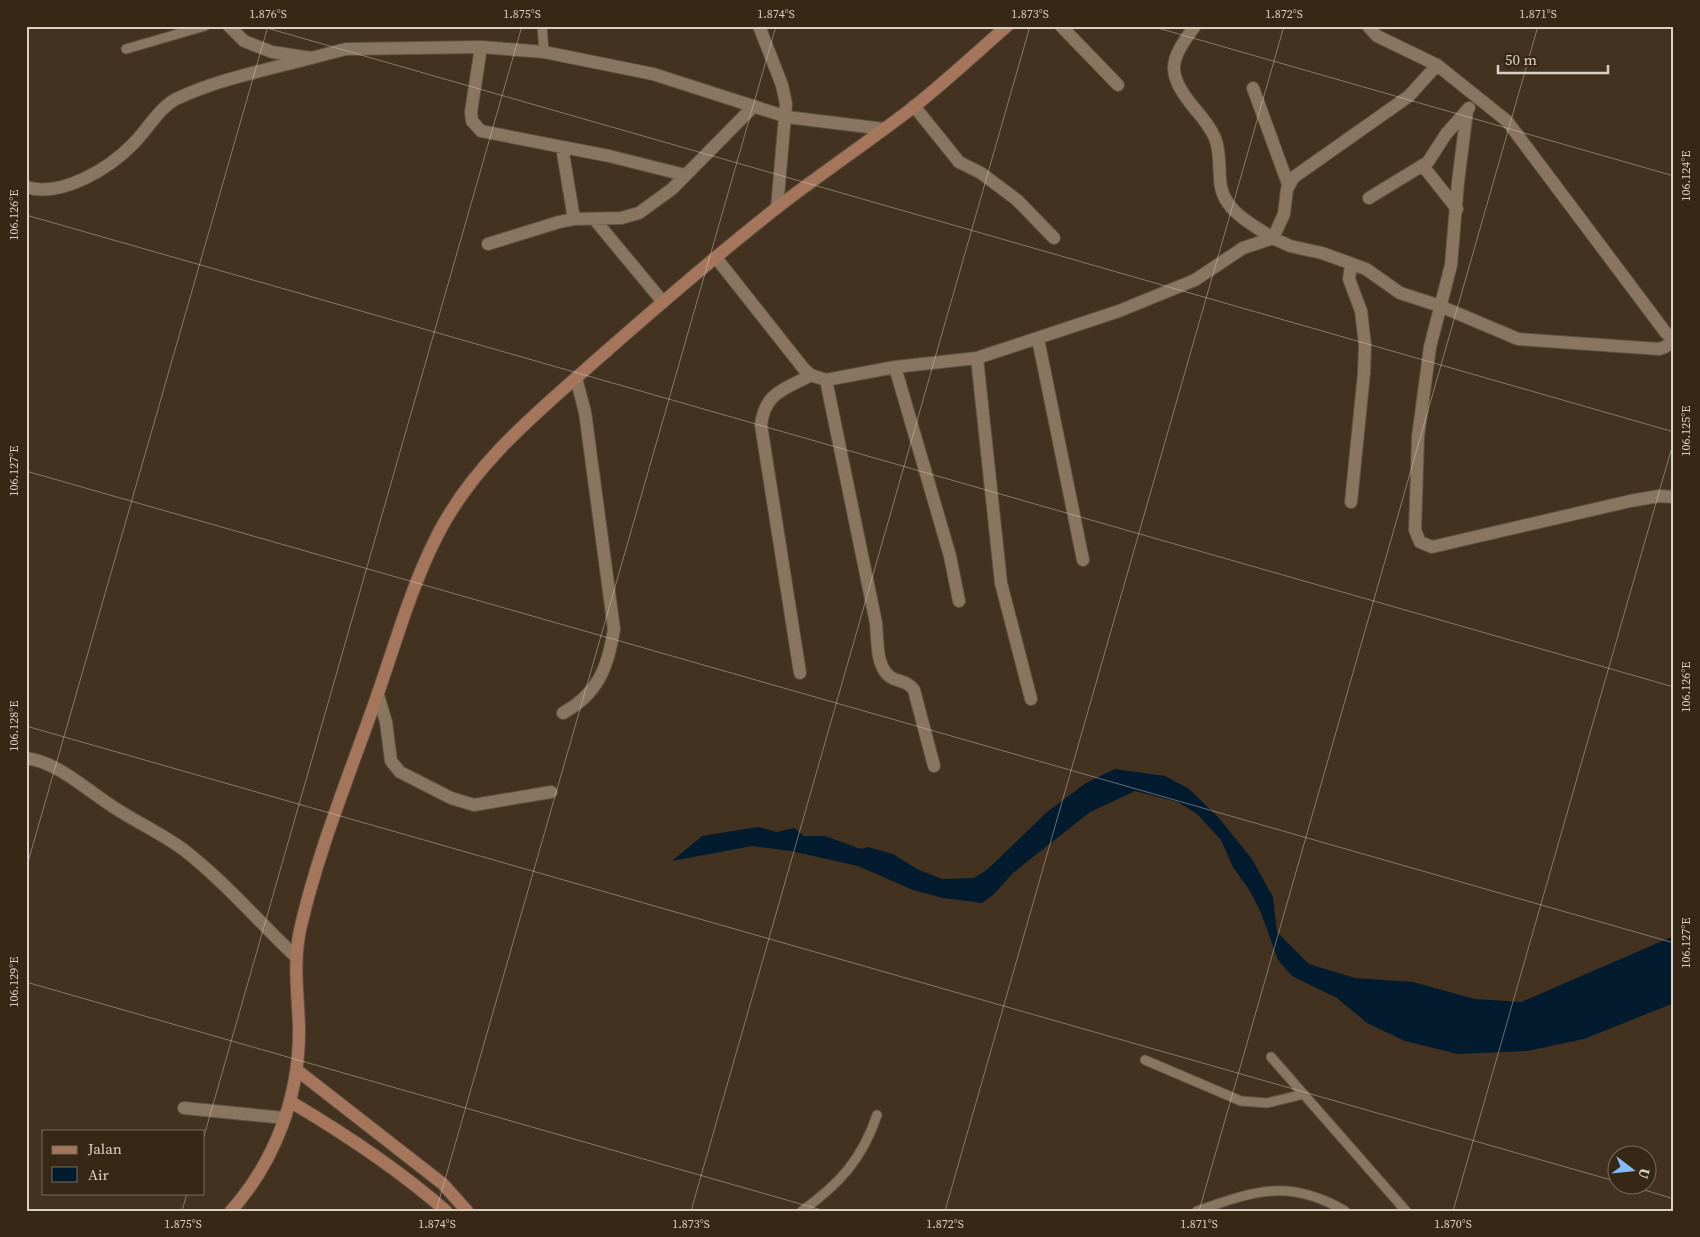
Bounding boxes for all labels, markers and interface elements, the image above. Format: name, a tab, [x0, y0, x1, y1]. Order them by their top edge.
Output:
text: 1.876°S	[249, 6, 287, 22]
text: 1.875°S	[503, 6, 541, 22]
text: 1.874°S	[757, 6, 795, 22]
text: 1.873°S	[1011, 6, 1049, 22]
text: 1.872°S	[1265, 6, 1303, 22]
text: 1.871°S	[1519, 6, 1557, 22]
scale bar	[1498, 42, 1608, 74]
text: 50 m	[1505, 49, 1537, 70]
text: 106.124°E	[1678, 151, 1694, 201]
text: 106.126°E	[6, 190, 22, 240]
text: 106.125°E	[1678, 406, 1694, 456]
text: 106.127°E	[6, 446, 22, 496]
text: 106.126°E	[1678, 662, 1694, 712]
text: 106.128°E	[6, 701, 22, 751]
text: 106.127°E	[1678, 918, 1694, 968]
text: 106.129°E	[6, 957, 22, 1007]
legend	[42, 1130, 205, 1194]
text: Jalan	[87, 1138, 122, 1159]
north arrow	[1608, 1144, 1658, 1194]
text: Air	[88, 1164, 109, 1185]
text: U	[1633, 1166, 1656, 1181]
text: 1.875°S	[164, 1216, 202, 1232]
text: 1.874°S	[418, 1216, 456, 1232]
text: 1.873°S	[672, 1216, 710, 1232]
text: 1.872°S	[926, 1216, 964, 1232]
text: 1.871°S	[1180, 1216, 1218, 1232]
text: 1.870°S	[1434, 1216, 1472, 1232]

